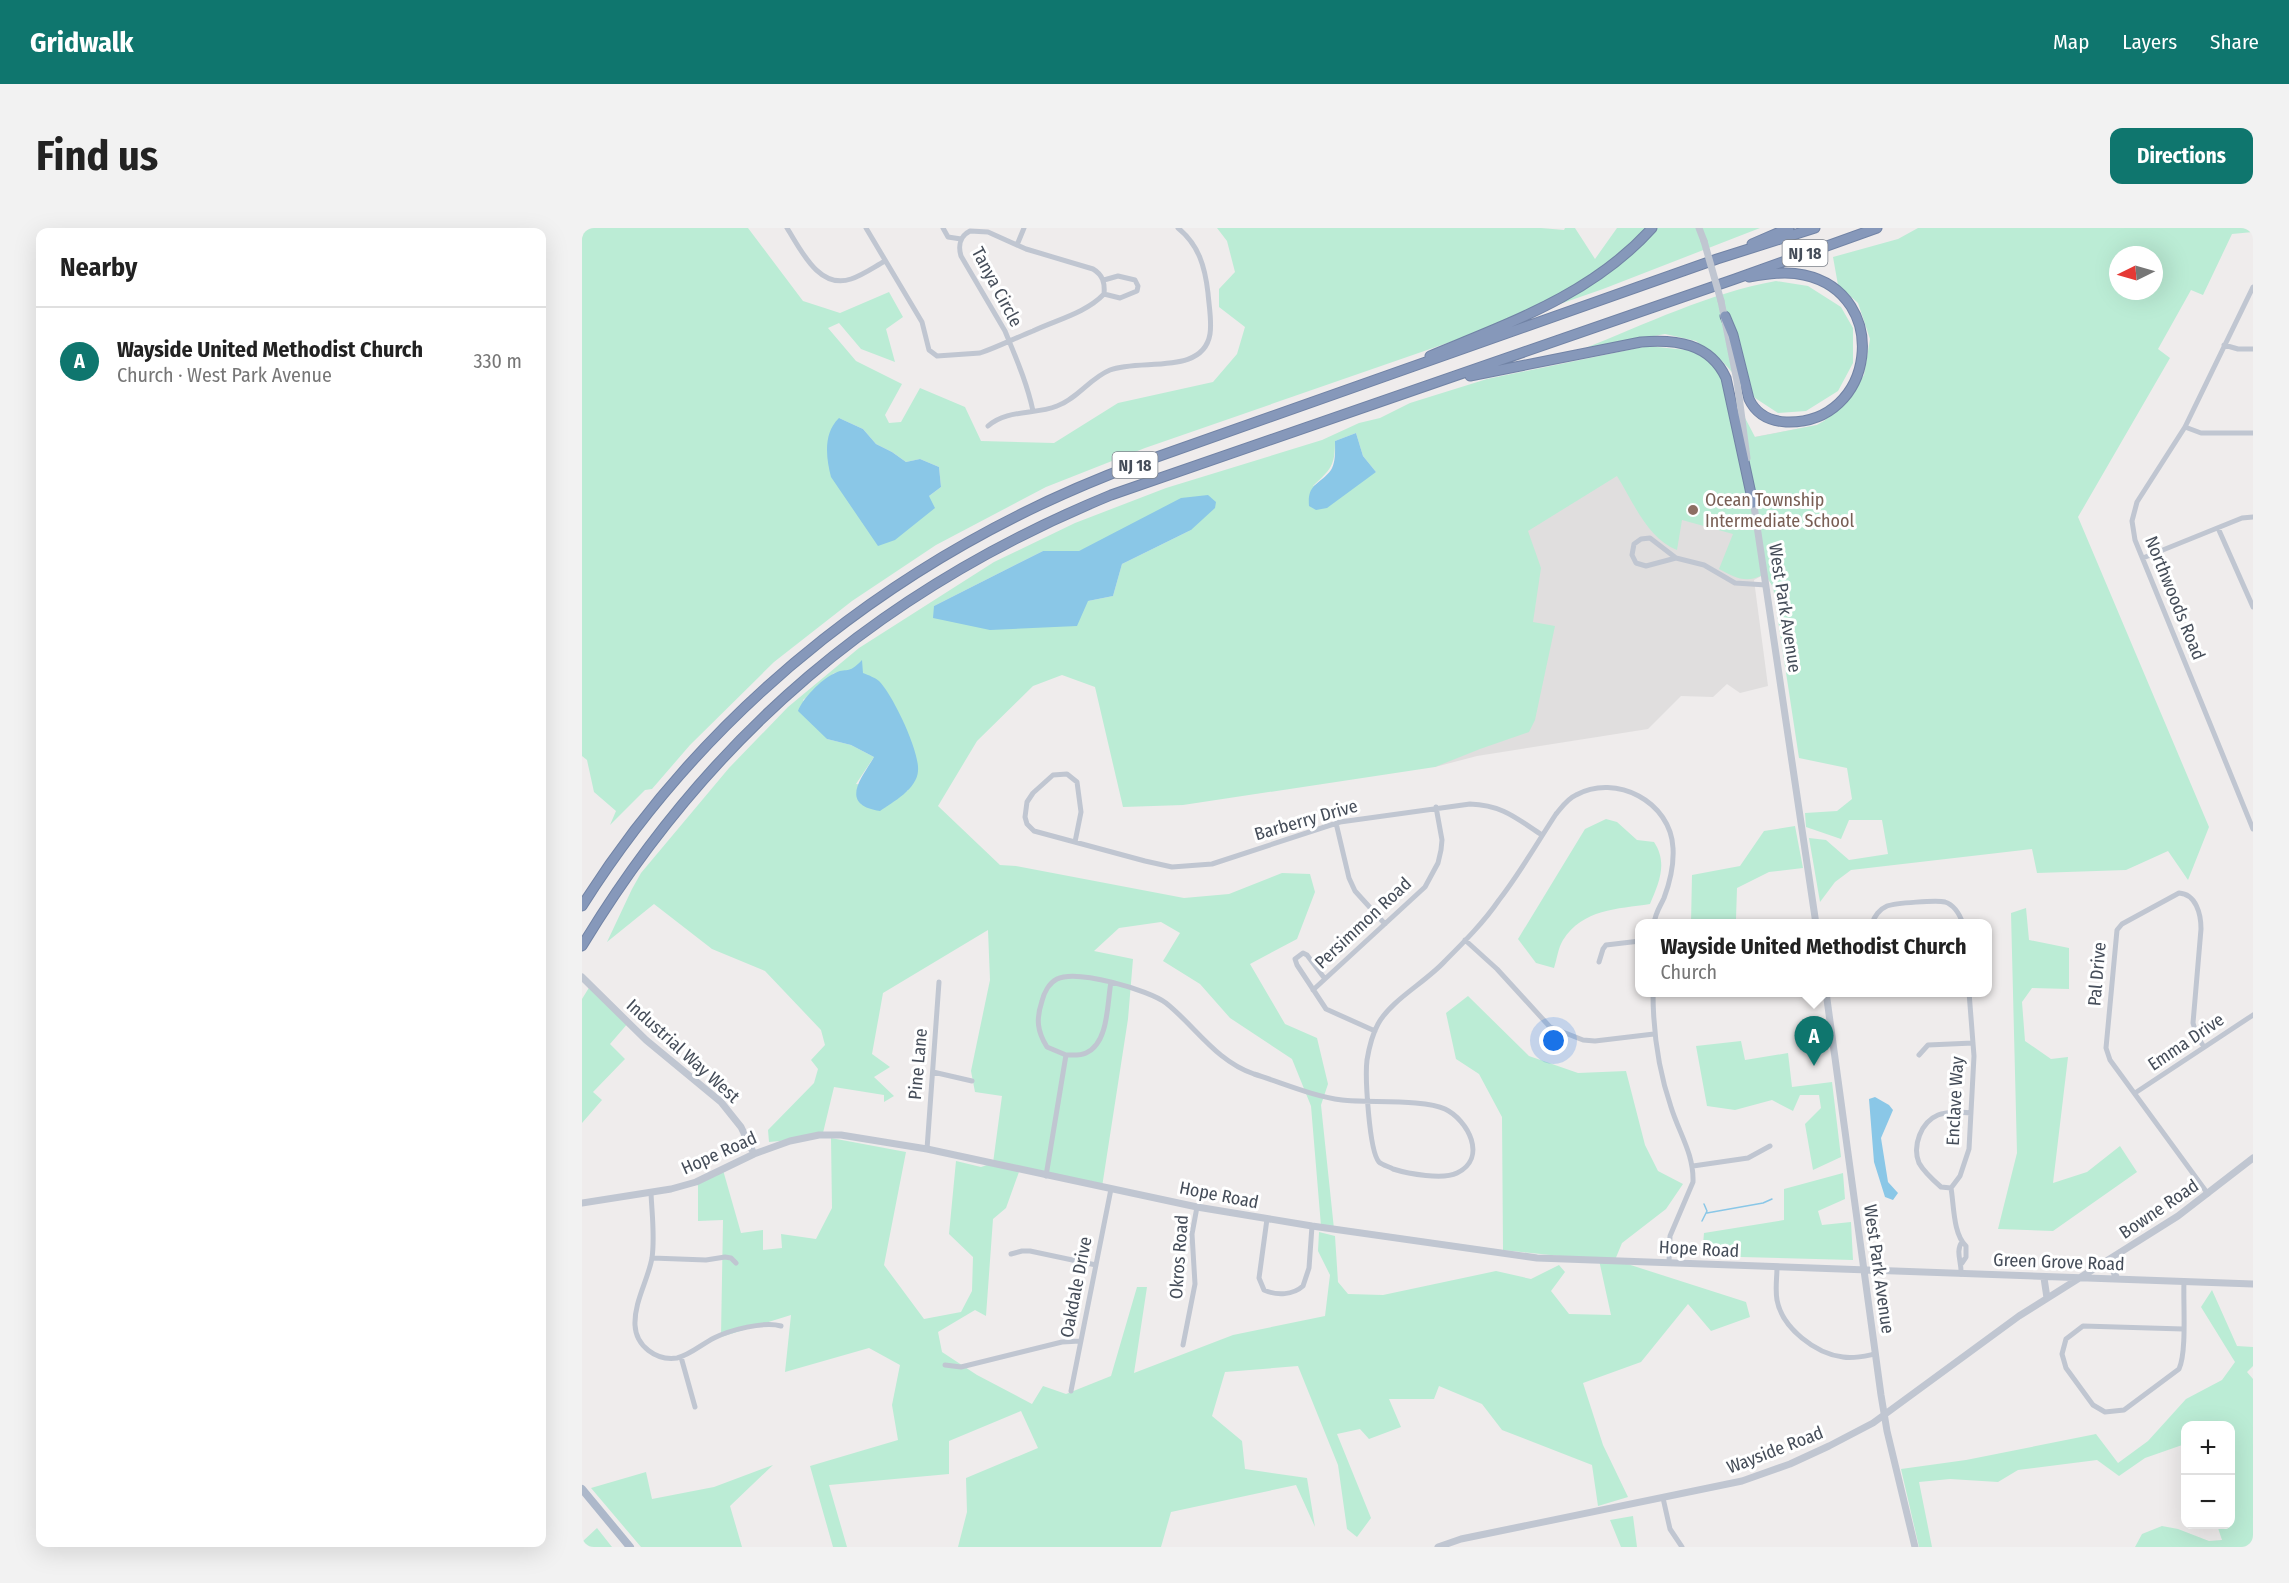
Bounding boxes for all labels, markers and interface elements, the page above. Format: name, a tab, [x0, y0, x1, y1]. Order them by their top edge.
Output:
text: Gridwalk	[30, 26, 134, 59]
text: Map	[2053, 29, 2089, 55]
text: Layers	[2122, 29, 2177, 55]
text: Share	[2210, 29, 2259, 55]
button: Directions	[2110, 128, 2253, 184]
text: Find us	[36, 131, 158, 181]
road number: NJ 18	[1782, 240, 1828, 266]
street label: Tanya Circle	[967, 243, 1027, 331]
north arrow	[2109, 246, 2163, 300]
text: Nearby	[60, 252, 137, 283]
text: Wayside United Methodist Church	[117, 336, 423, 363]
text: A	[74, 349, 85, 373]
text: 330 m	[473, 349, 522, 373]
text: Church · West Park Avenue	[117, 363, 332, 387]
road number: NJ 18	[1112, 452, 1158, 478]
place label: Ocean Township Intermediate School	[1705, 489, 1855, 532]
marker: Ocean Township Intermediate School	[1686, 503, 1700, 517]
street label: Northwoods Road	[2140, 533, 2210, 663]
street label: West Park Avenue	[1764, 542, 1806, 674]
street label: Barberry Drive	[1252, 795, 1360, 845]
street label: Persimmon Road	[1310, 873, 1416, 973]
popup	[1635, 919, 1992, 997]
text: Wayside United Methodist Church	[1661, 933, 1966, 960]
street label: Pal Drive	[2083, 941, 2111, 1007]
text: Church	[1661, 960, 1717, 984]
street label: Industrial Way West	[622, 994, 744, 1108]
street label: Emma Drive	[2144, 1008, 2228, 1075]
pin: A	[1794, 1016, 1834, 1066]
your location	[1539, 1026, 1568, 1055]
street label: Pine Lane	[904, 1027, 932, 1101]
street label: Enclave Way	[1942, 1056, 1968, 1146]
street label: Hope Road	[678, 1127, 760, 1179]
street label: Bowne Road	[2115, 1174, 2203, 1244]
street label: Hope Road	[1177, 1177, 1261, 1213]
street label: West Park Avenue	[1859, 1203, 1899, 1335]
street label: Okros Road	[1165, 1214, 1193, 1300]
street label: Oakdale Drive	[1055, 1235, 1097, 1339]
street label: Hope Road	[1658, 1236, 1740, 1262]
street label: Green Grove Road	[1993, 1249, 2125, 1275]
map controls	[2181, 1421, 2235, 1529]
button: +	[2181, 1421, 2235, 1475]
street label: Wayside Road	[1724, 1422, 1826, 1478]
button: −	[2181, 1475, 2235, 1529]

